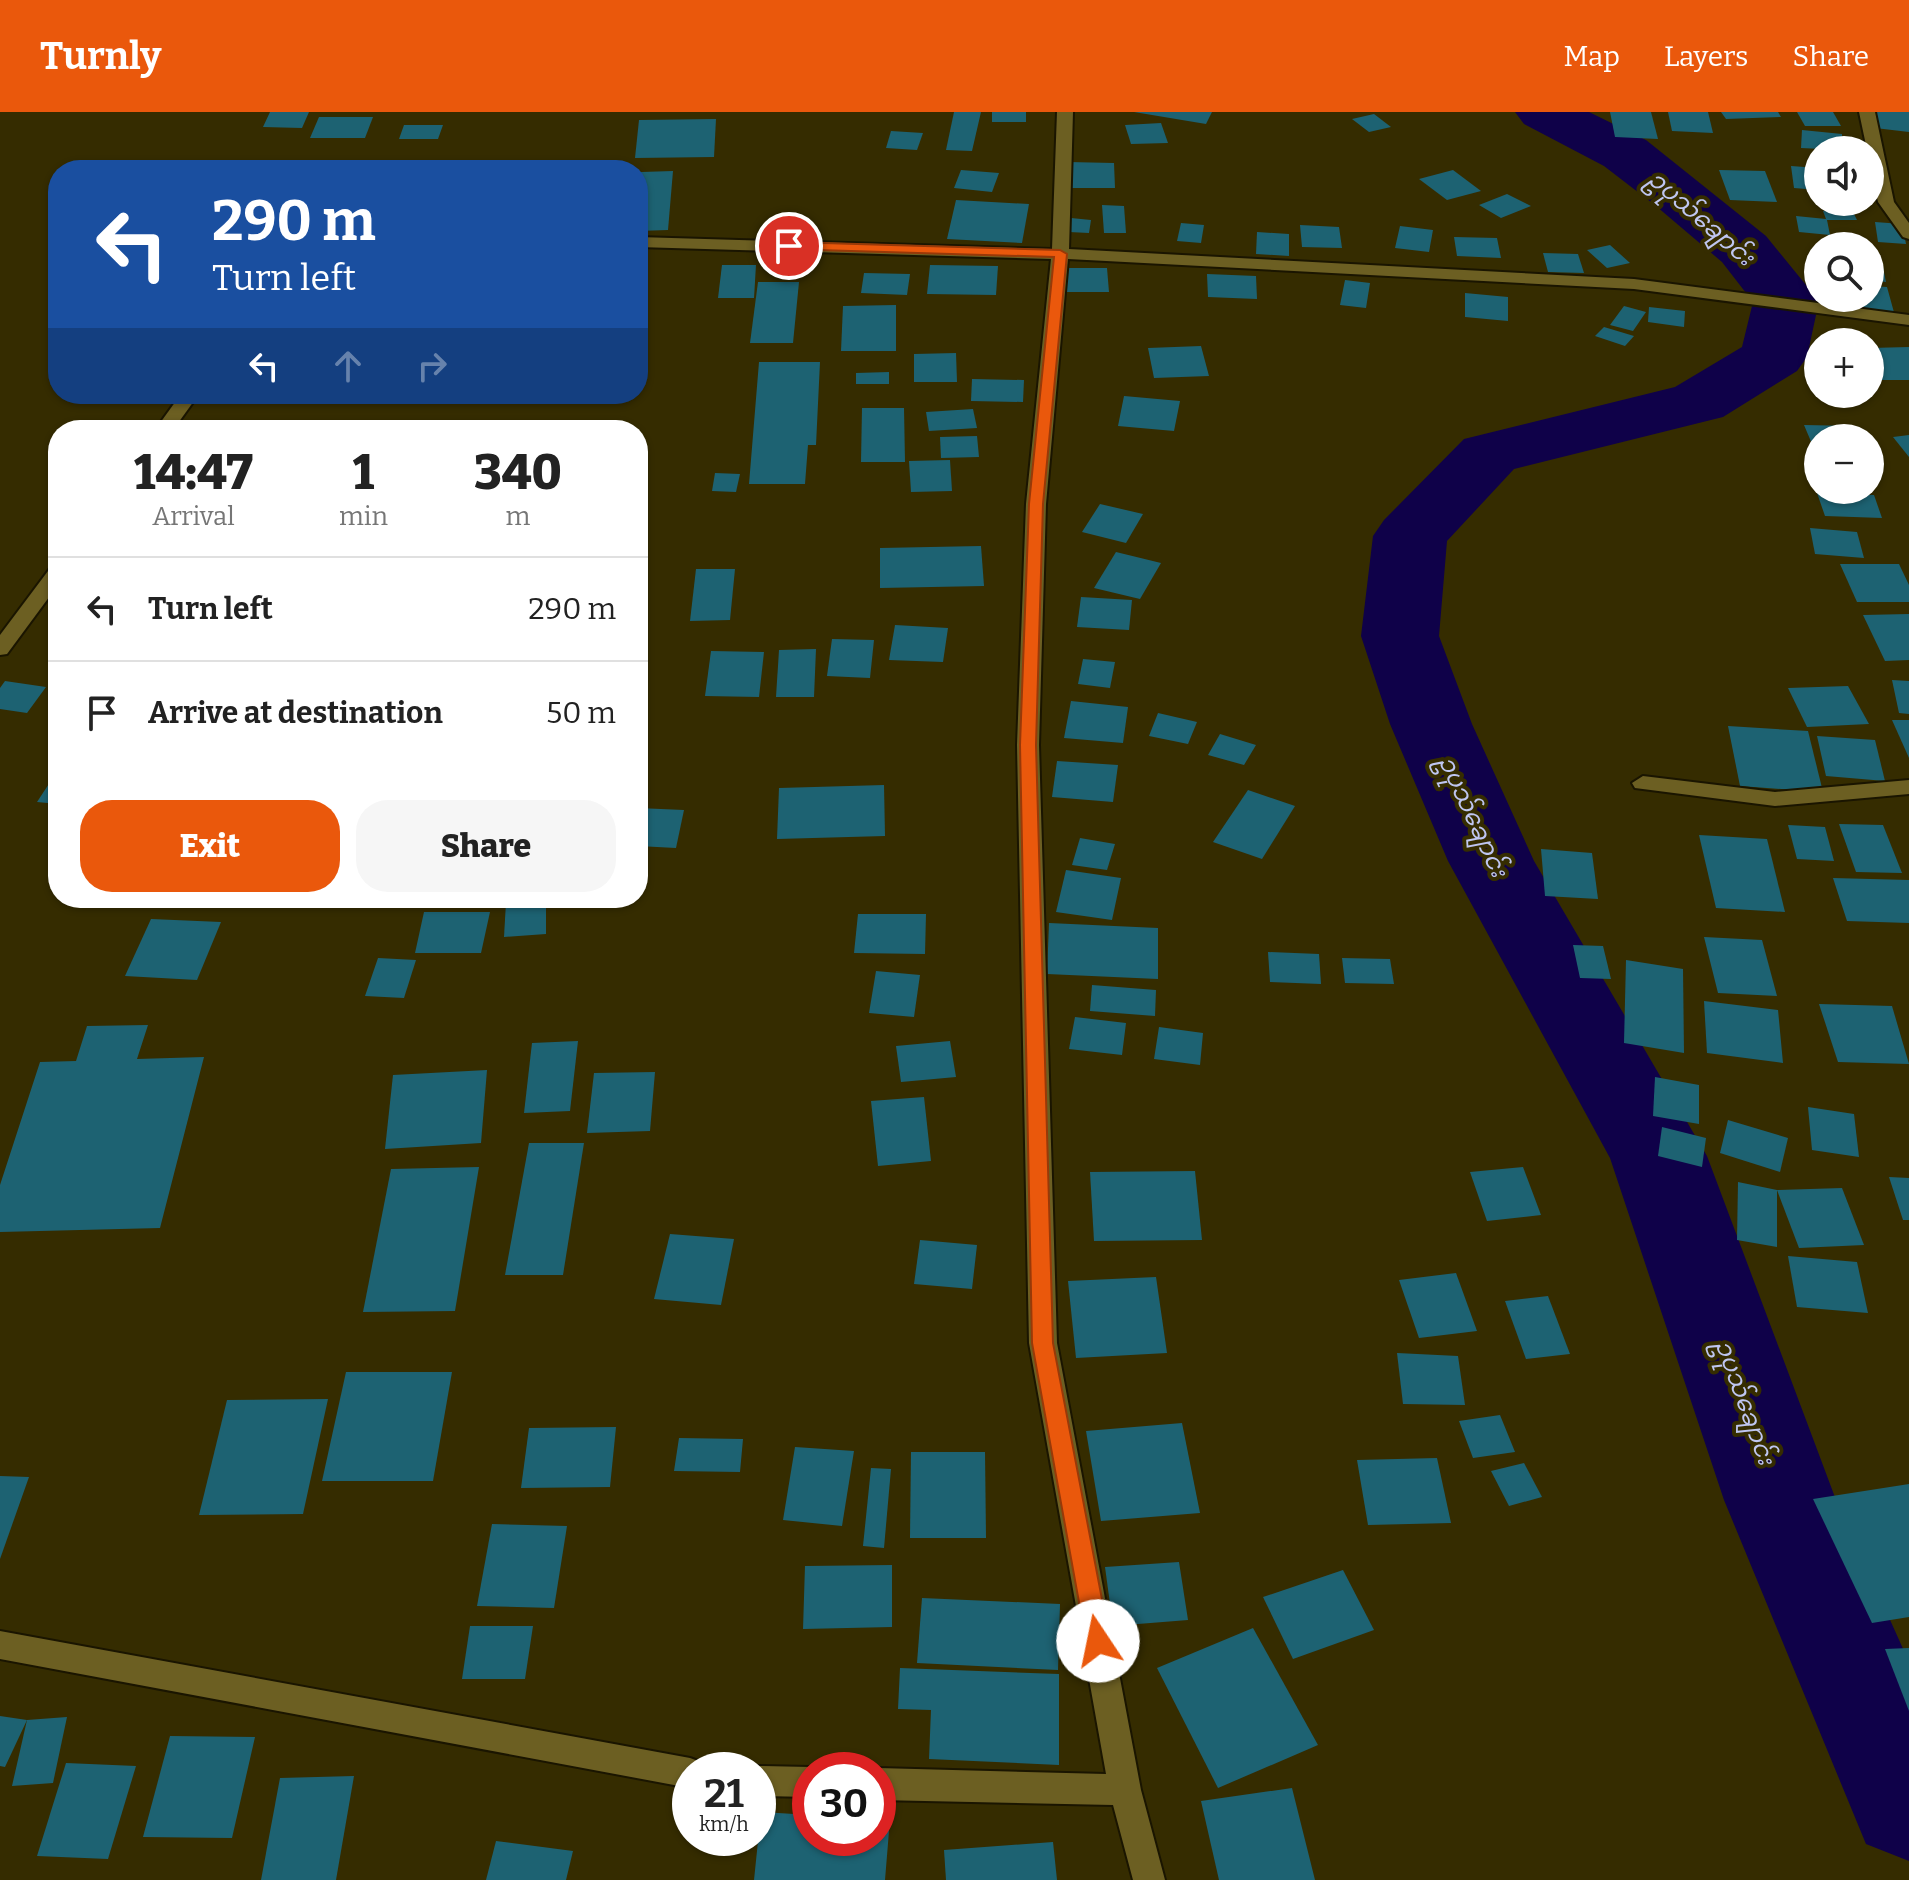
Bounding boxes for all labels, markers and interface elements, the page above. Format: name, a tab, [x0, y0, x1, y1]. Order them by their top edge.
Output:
text: Turnly	[40, 33, 161, 79]
text: Map	[1563, 40, 1620, 73]
text: Layers	[1664, 40, 1748, 73]
text: Share	[1792, 40, 1869, 73]
map controls	[1804, 136, 1884, 504]
button: sound	[1804, 136, 1884, 216]
water label: ဥပုသ်ချောင်း	[1638, 162, 1763, 277]
text: 290 m	[212, 188, 376, 255]
icon: left	[80, 192, 184, 296]
pin	[755, 212, 823, 280]
icon: arrive	[767, 224, 811, 268]
button: search	[1804, 232, 1884, 312]
text: Turn left	[212, 256, 356, 300]
button: +	[1804, 328, 1884, 408]
icon: left	[242, 344, 286, 388]
icon: ahead	[326, 344, 370, 388]
icon: right	[410, 344, 454, 388]
button: −	[1804, 424, 1884, 504]
text: 14:47	[134, 444, 253, 502]
text: 1	[353, 444, 374, 502]
text: 340	[474, 444, 562, 502]
text: Arrival	[152, 501, 235, 532]
text: min	[339, 501, 388, 532]
text: m	[506, 501, 530, 532]
icon: left	[80, 587, 124, 631]
text: Turn left	[148, 591, 273, 627]
text: 290 m	[528, 591, 616, 627]
icon: arrive	[80, 691, 124, 735]
text: Arrive at destination	[148, 695, 443, 731]
text: 50 m	[546, 695, 616, 731]
water label: ဥပုသ်ချောင်း	[1427, 749, 1517, 885]
button: Exit	[80, 800, 340, 892]
button: Share	[356, 800, 616, 892]
water label: ဥပုသ်ချောင်း	[1704, 1335, 1784, 1472]
position arrow	[1056, 1599, 1140, 1683]
speed limit sign: 30	[792, 1752, 896, 1856]
text: 21	[704, 1770, 744, 1818]
text: km/h	[699, 1812, 749, 1836]

